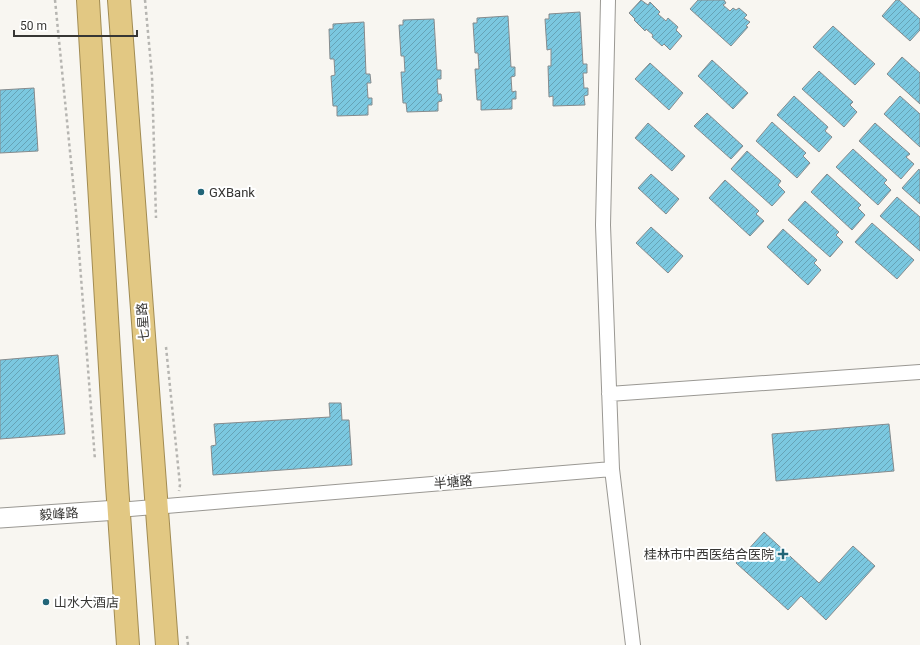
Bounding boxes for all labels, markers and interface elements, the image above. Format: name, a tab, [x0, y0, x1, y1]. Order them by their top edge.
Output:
scale bar	[14, 12, 137, 38]
text: 50 m	[20, 19, 47, 33]
place label: GXBank	[209, 185, 255, 200]
marker: GXBank	[196, 187, 206, 197]
street label: 七星路	[134, 302, 152, 342]
street label: 半塘路	[433, 473, 473, 491]
street label: 毅峰路	[39, 505, 79, 523]
place label: 桂林市中西医结合医院	[644, 547, 774, 562]
marker: 桂林市中西医结合医院	[777, 548, 789, 560]
place label: 山水大酒店	[54, 595, 119, 610]
marker: 山水大酒店	[41, 597, 51, 607]

